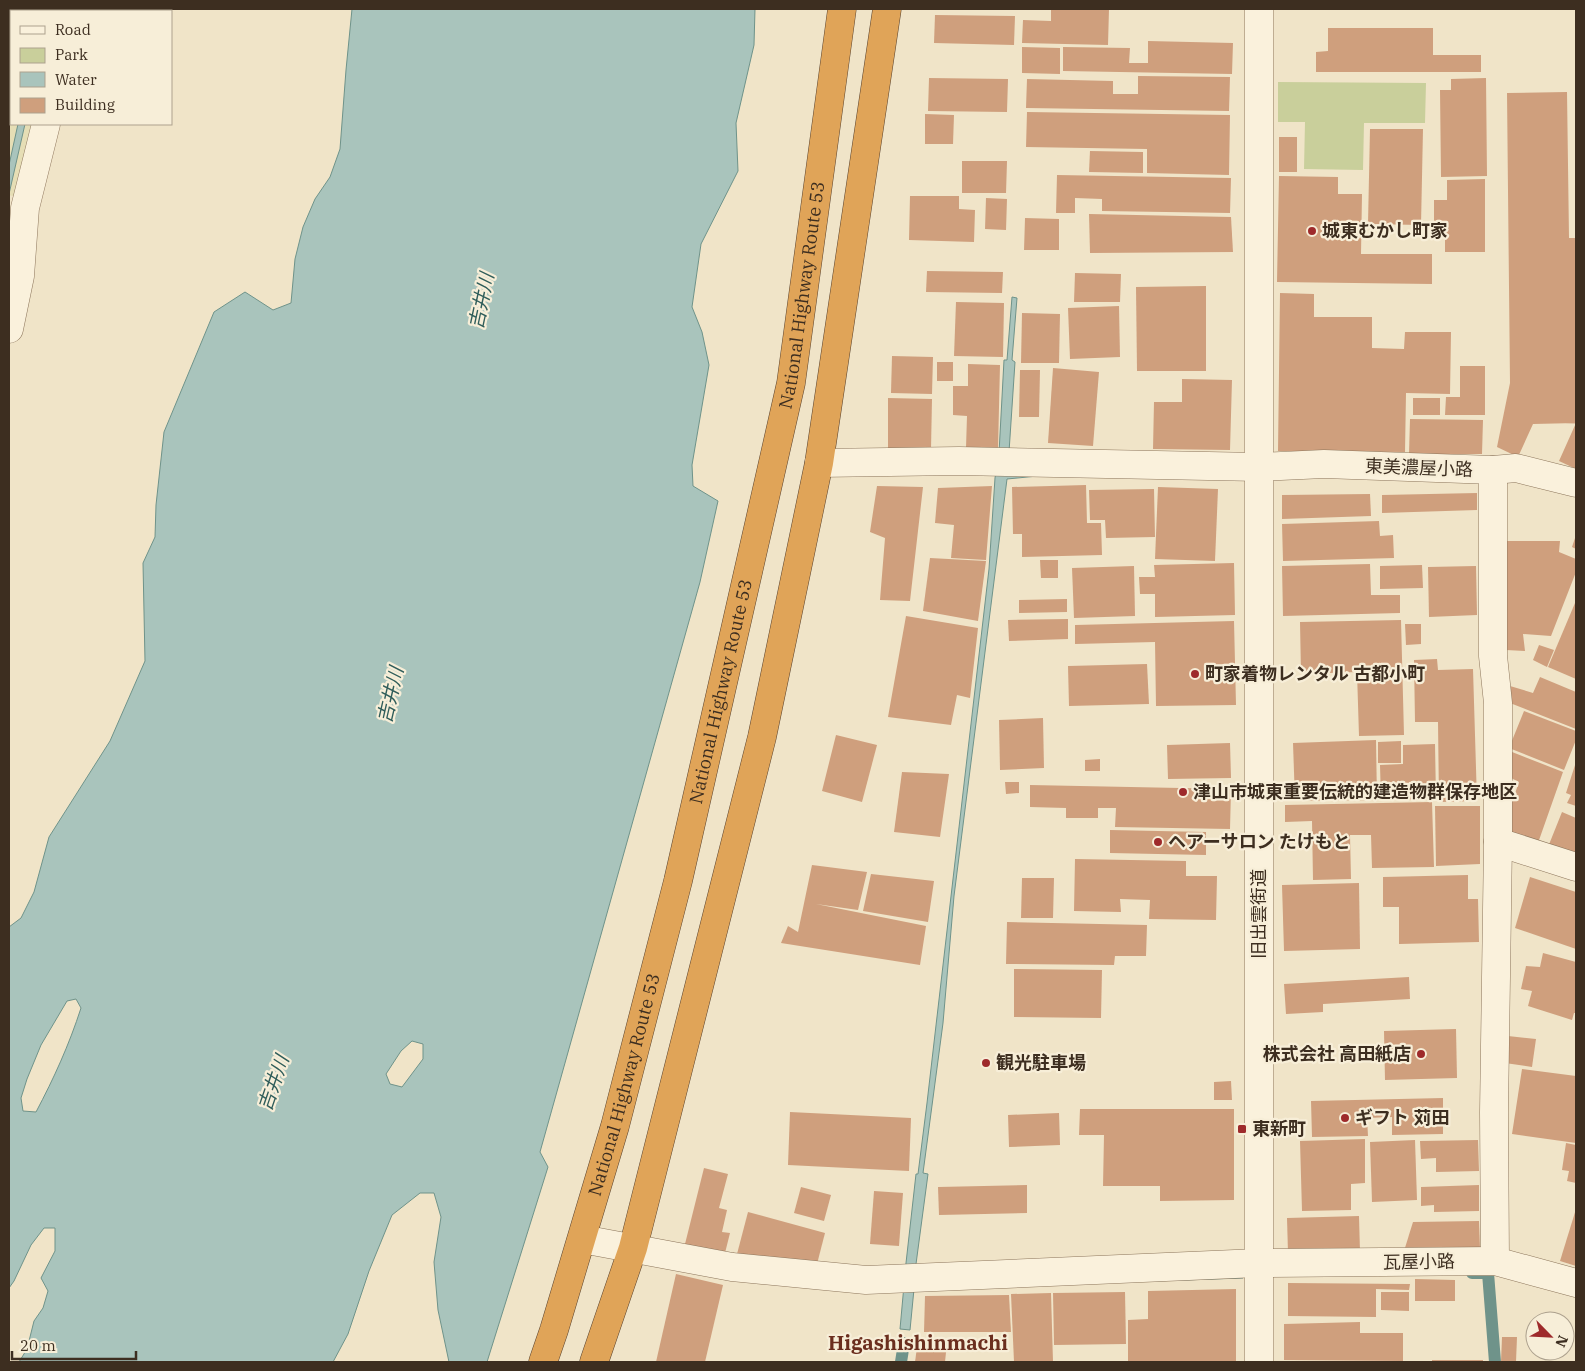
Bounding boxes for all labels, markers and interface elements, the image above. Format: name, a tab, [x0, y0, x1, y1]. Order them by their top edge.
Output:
legend	[10, 10, 172, 125]
text: Road	[55, 20, 91, 39]
text: Park	[55, 45, 88, 64]
text: Water	[55, 70, 97, 89]
text: Building	[55, 95, 115, 114]
street label: National Highway Route 53	[773, 180, 829, 411]
place label: 城東むかし町家	[1322, 219, 1448, 242]
marker: 城東むかし町家	[1306, 225, 1318, 237]
water label: 吉井川	[463, 269, 499, 331]
street label: 東美濃屋小路	[1365, 454, 1473, 481]
street label: National Highway Route 53	[684, 577, 757, 806]
place label: 町家着物レンタル 古都小町	[1205, 662, 1425, 685]
water label: 吉井川	[372, 663, 409, 725]
marker: 町家着物レンタル 古都小町	[1189, 668, 1201, 680]
place label: 津山市城東重要伝統的建造物群保存地区	[1193, 780, 1517, 803]
marker: 津山市城東重要伝統的建造物群保存地区	[1177, 786, 1189, 798]
place label: ヘアーサロン たけもと	[1168, 830, 1350, 853]
marker: ヘアーサロン たけもと	[1152, 836, 1164, 848]
street label: 旧出雲街道	[1247, 869, 1270, 959]
street label: National Highway Route 53	[583, 971, 665, 1199]
place label: 株式会社 高田紙店	[1263, 1042, 1411, 1065]
marker: 株式会社 高田紙店	[1415, 1048, 1427, 1060]
water label: 吉井川	[252, 1050, 294, 1114]
place label: 観光駐車場	[996, 1051, 1086, 1074]
marker: 観光駐車場	[980, 1057, 992, 1069]
place label: ギフト 苅田	[1355, 1106, 1449, 1129]
marker: ギフト 苅田	[1339, 1112, 1351, 1124]
place label: 東新町	[1252, 1117, 1306, 1140]
marker: 東新町	[1236, 1123, 1248, 1135]
street label: 瓦屋小路	[1383, 1249, 1455, 1274]
north arrow	[1525, 1311, 1575, 1361]
scale bar	[12, 1328, 136, 1360]
district label: Higashishinmachi	[828, 1329, 1008, 1356]
text: N	[1551, 1333, 1572, 1350]
text: 20 m	[20, 1336, 56, 1355]

